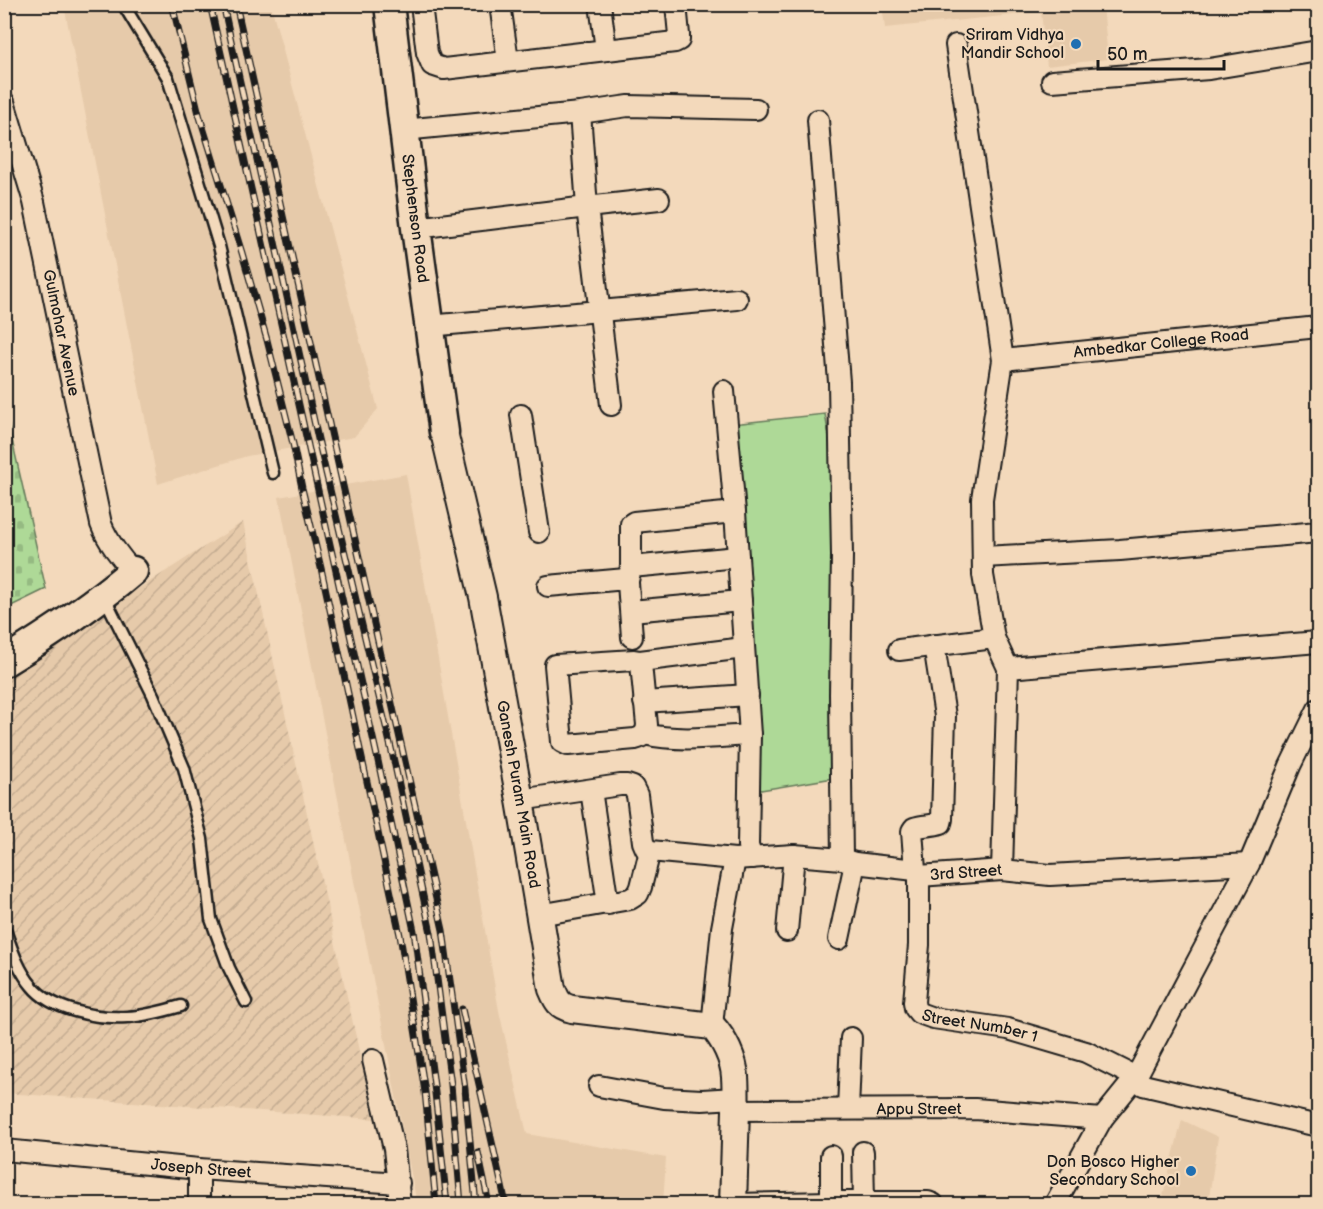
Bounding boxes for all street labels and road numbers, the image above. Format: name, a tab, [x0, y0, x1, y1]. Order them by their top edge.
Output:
street label: Stephenson Road	[398, 153, 433, 284]
street label: Gulmohar Avenue	[39, 268, 84, 398]
street label: Ambedkar College Road	[1072, 325, 1250, 362]
street label: Ganesh Puram Main Road	[493, 699, 544, 890]
street label: 3rd Street	[929, 861, 1003, 885]
street label: Street Number 1	[919, 1005, 1040, 1047]
street label: Appu Street	[876, 1100, 962, 1119]
street label: Joseph Street	[150, 1155, 252, 1182]

